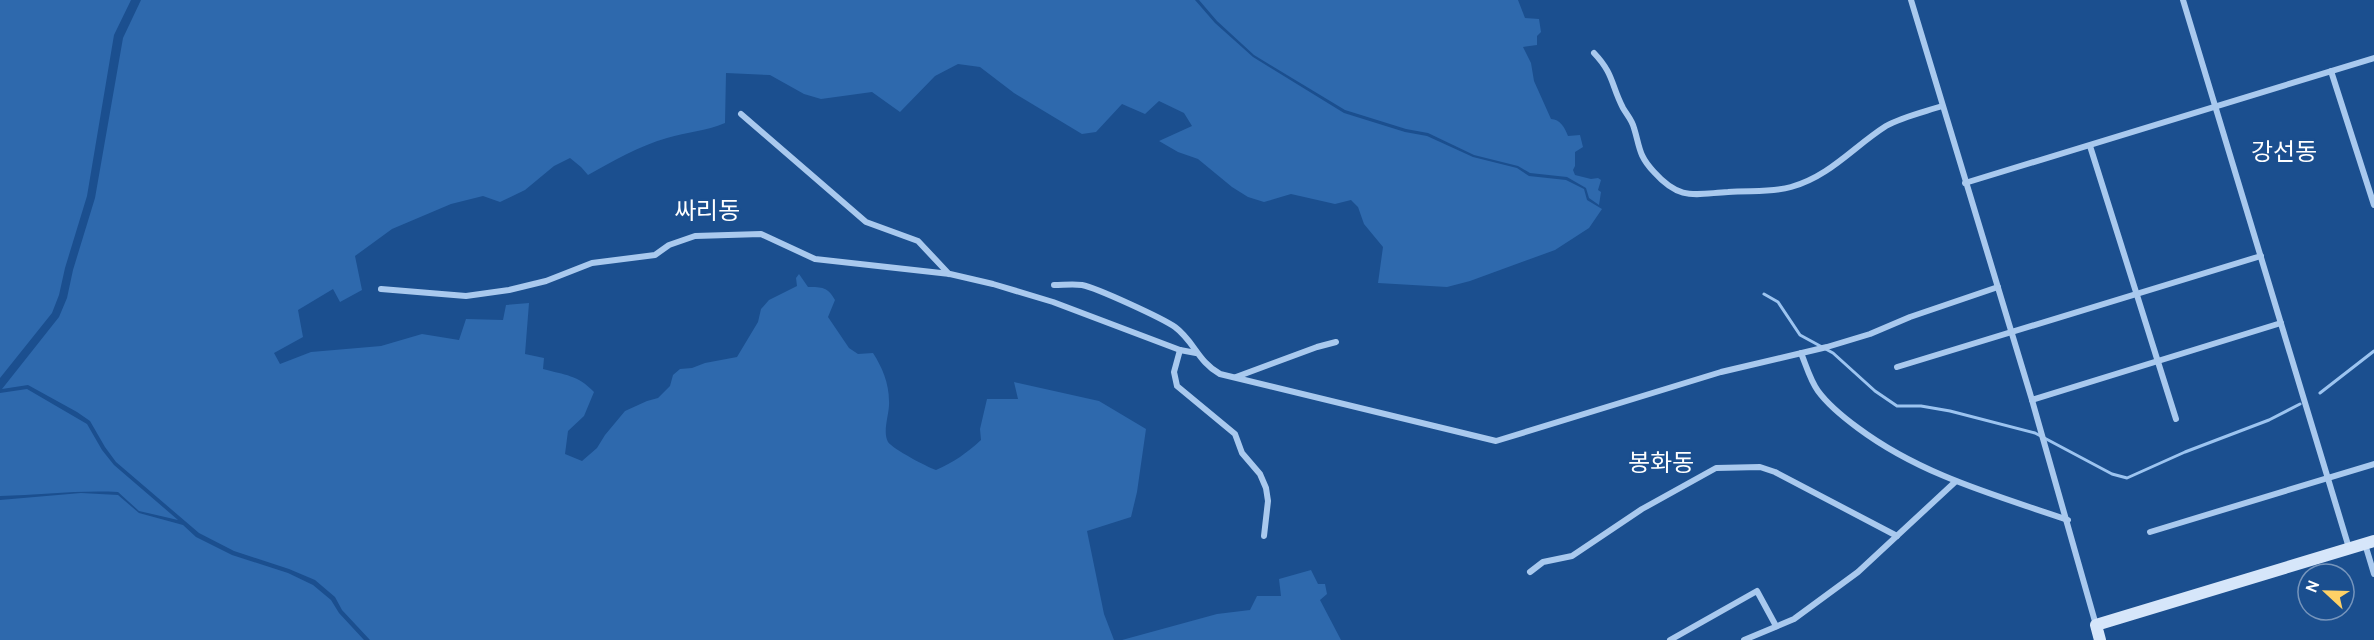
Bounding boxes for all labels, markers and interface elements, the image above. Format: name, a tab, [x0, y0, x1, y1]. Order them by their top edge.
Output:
district label: 강선동	[2251, 137, 2317, 166]
district label: 싸리동	[674, 196, 740, 225]
district label: 봉화동	[1628, 448, 1694, 477]
north arrow	[2296, 562, 2356, 622]
text: N	[2302, 578, 2323, 595]

